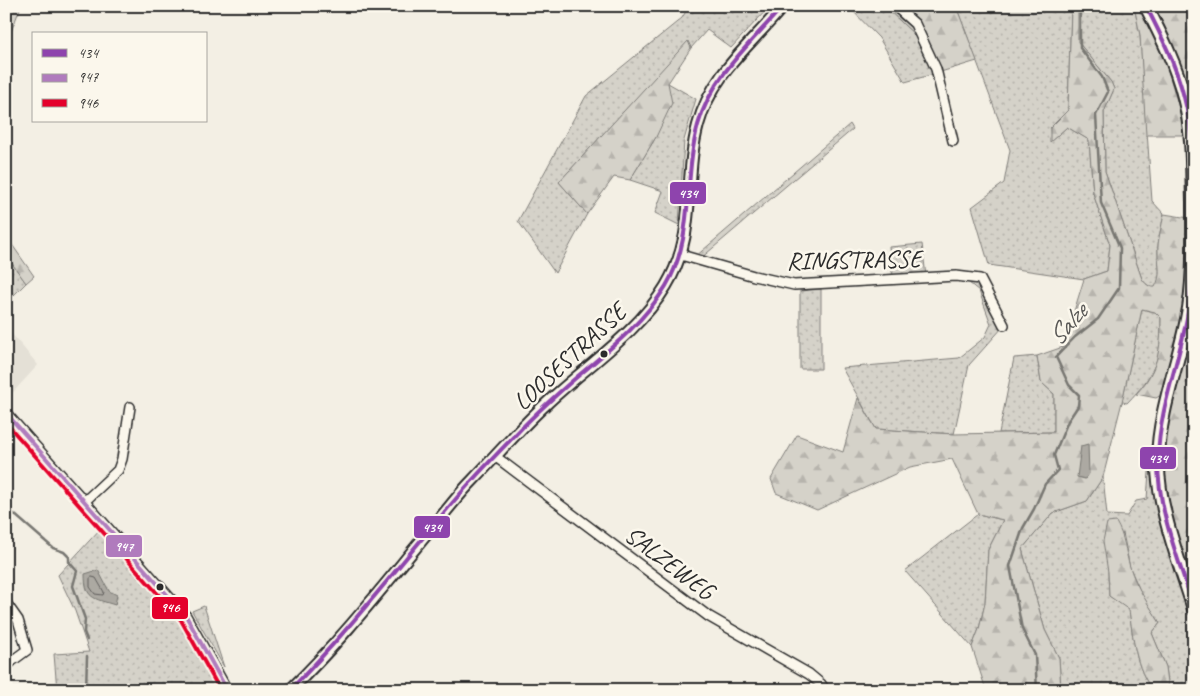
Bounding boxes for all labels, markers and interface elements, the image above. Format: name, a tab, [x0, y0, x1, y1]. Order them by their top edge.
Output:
legend	[32, 32, 208, 122]
text: 434	[78, 44, 100, 63]
text: 947	[78, 68, 100, 87]
text: 946	[78, 94, 100, 113]
line badge: 434	[669, 181, 707, 205]
text: 434	[679, 185, 699, 202]
street label: RINGSTRASSE	[786, 243, 925, 277]
street label: LOOSESTRASSE	[506, 294, 635, 417]
water label: Salze	[1040, 294, 1097, 352]
unlabelled marker	[599, 349, 609, 359]
line badge: 434	[1139, 446, 1177, 470]
text: 434	[1149, 450, 1169, 467]
line badge: 434	[413, 515, 451, 539]
text: 434	[423, 519, 443, 536]
street label: SALZEWEG	[618, 519, 723, 608]
line badge: 947	[105, 534, 143, 558]
text: 947	[115, 538, 135, 555]
unlabelled marker	[155, 582, 165, 592]
line badge: 946	[151, 596, 189, 620]
text: 946	[160, 599, 181, 616]

